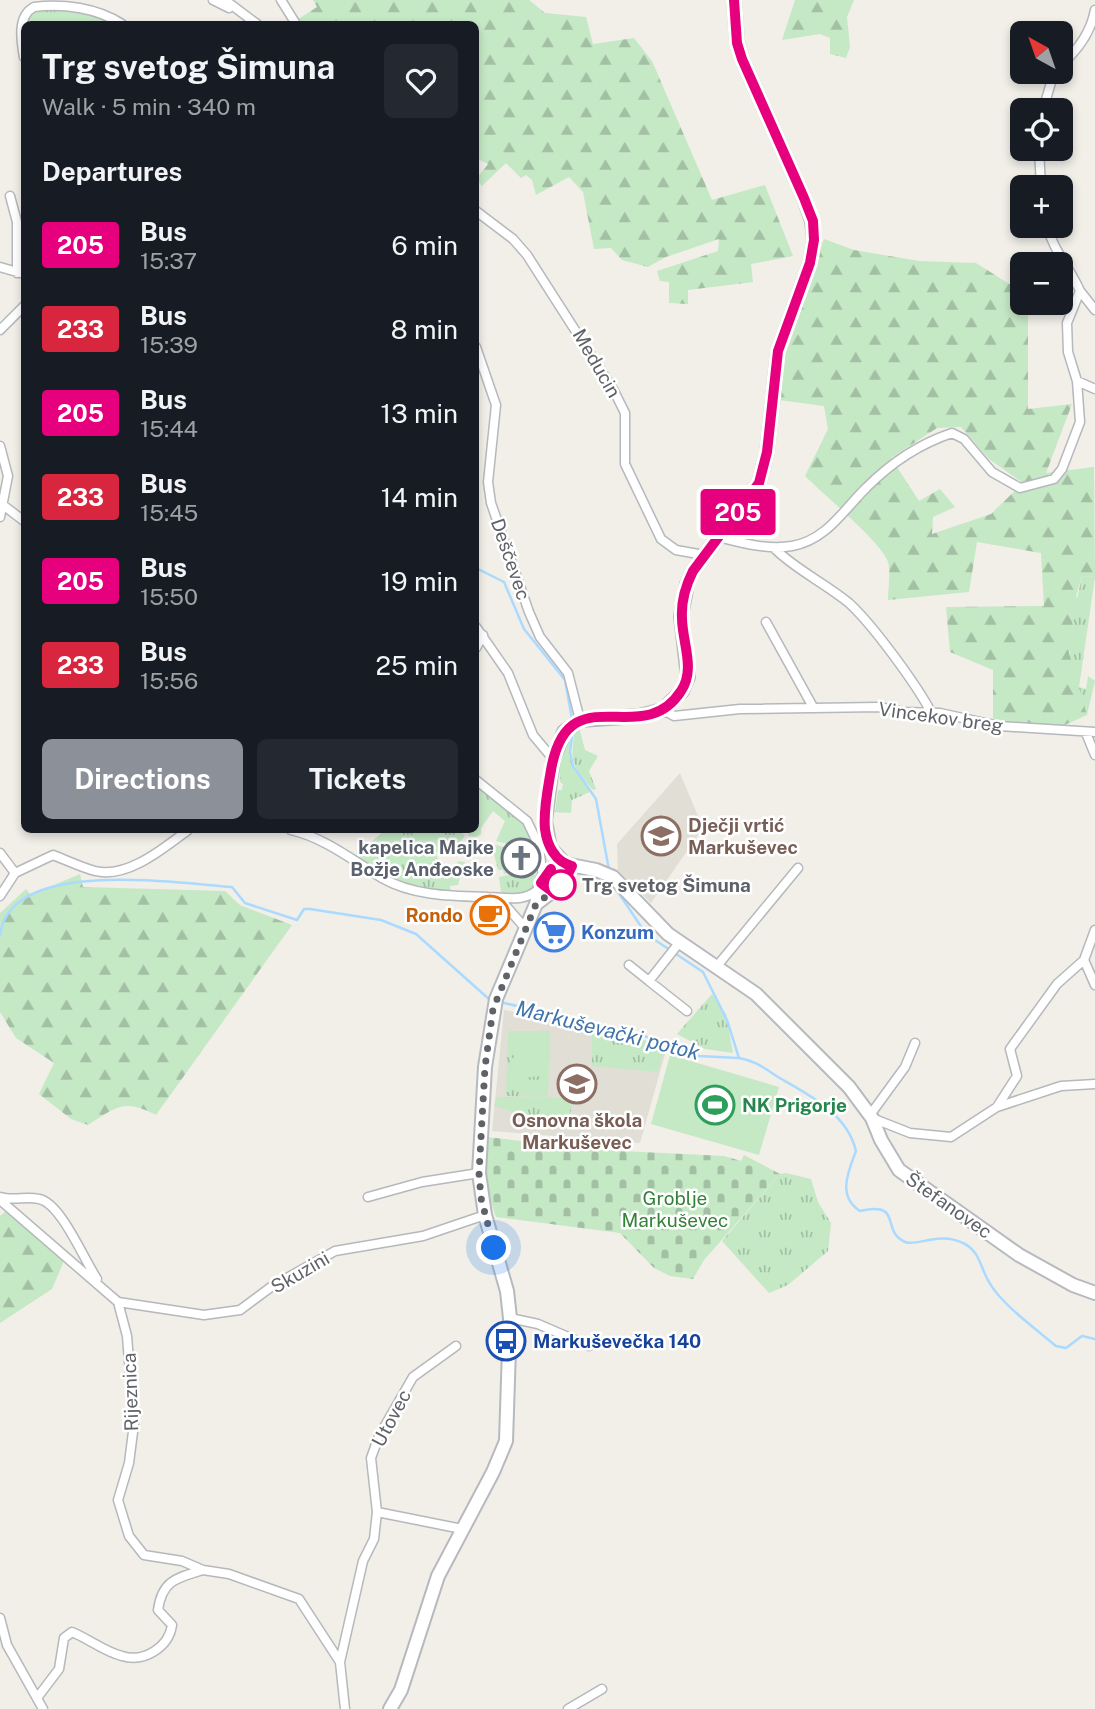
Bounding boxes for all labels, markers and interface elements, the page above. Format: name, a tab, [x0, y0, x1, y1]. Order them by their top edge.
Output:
north arrow	[1010, 21, 1073, 84]
map controls	[1010, 21, 1073, 315]
button: heart	[384, 44, 458, 118]
text: Trg svetog Šimuna	[42, 48, 335, 86]
text: Walk · 5 min · 340 m	[42, 93, 256, 120]
button: locate	[1010, 98, 1073, 161]
text: Departures	[42, 156, 182, 187]
button: +	[1010, 175, 1073, 238]
text: Bus	[140, 216, 187, 247]
text: 6 min	[391, 230, 458, 261]
text: 205	[57, 231, 104, 259]
text: 15:37	[140, 247, 197, 274]
button: −	[1010, 252, 1073, 315]
text: Bus	[140, 300, 187, 331]
text: 8 min	[391, 314, 458, 345]
text: 233	[57, 315, 104, 343]
street label: Meducin	[569, 325, 625, 401]
text: 15:39	[140, 331, 198, 358]
text: Bus	[140, 384, 187, 415]
text: 13 min	[381, 398, 458, 429]
text: 205	[57, 399, 104, 427]
text: 15:44	[140, 415, 198, 442]
text: Bus	[140, 468, 187, 499]
text: 14 min	[381, 482, 458, 513]
text: 233	[57, 483, 104, 511]
line badge: 205	[698, 489, 778, 535]
text: 205	[715, 498, 761, 526]
text: 15:45	[140, 499, 198, 526]
street label: Deščevec	[487, 515, 535, 603]
text: Bus	[140, 552, 187, 583]
text: 19 min	[381, 566, 458, 597]
text: 205	[57, 567, 104, 595]
text: 15:50	[140, 583, 198, 610]
text: Bus	[140, 636, 187, 667]
text: 25 min	[375, 650, 458, 681]
text: 233	[57, 651, 104, 679]
text: 15:56	[140, 667, 198, 694]
street label: Vincekov breg	[877, 697, 1005, 737]
button: Directions	[42, 739, 243, 819]
button: Tickets	[257, 739, 458, 819]
place label: Dječji vrtić Markuševec	[688, 814, 798, 858]
school or university icon: Dječji vrtić Markuševec	[640, 815, 682, 857]
place label: kapelica Majke Božje Anđeoske	[350, 836, 494, 880]
church icon: kapelica Majke Božje Anđeoske	[500, 837, 542, 879]
marker: Trg svetog Šimuna	[546, 870, 576, 900]
place label: Trg svetog Šimuna	[582, 874, 751, 896]
cafe icon: Rondo	[469, 894, 511, 936]
place label: Rondo	[405, 904, 463, 926]
supermarket icon: Konzum	[533, 911, 575, 953]
place label: Konzum	[581, 921, 654, 943]
water label: Markuševački potok	[514, 995, 703, 1065]
school or university icon: Osnovna škola Markuševec	[556, 1063, 598, 1105]
sports icon: NK Prigorje	[694, 1084, 736, 1126]
place label: NK Prigorje	[742, 1094, 847, 1116]
place label: Osnovna škola Markuševec	[512, 1109, 642, 1153]
street label: Štefanovec	[902, 1167, 996, 1243]
park label: Groblje Markuševec	[622, 1187, 728, 1231]
your location	[476, 1230, 511, 1265]
street label: Skuzini	[267, 1247, 333, 1297]
bus stop icon: Markuševečka 140	[485, 1320, 527, 1362]
place label: Markuševečka 140	[533, 1330, 701, 1352]
street label: Rijeznica	[118, 1352, 142, 1432]
street label: Utovec	[367, 1386, 415, 1450]

